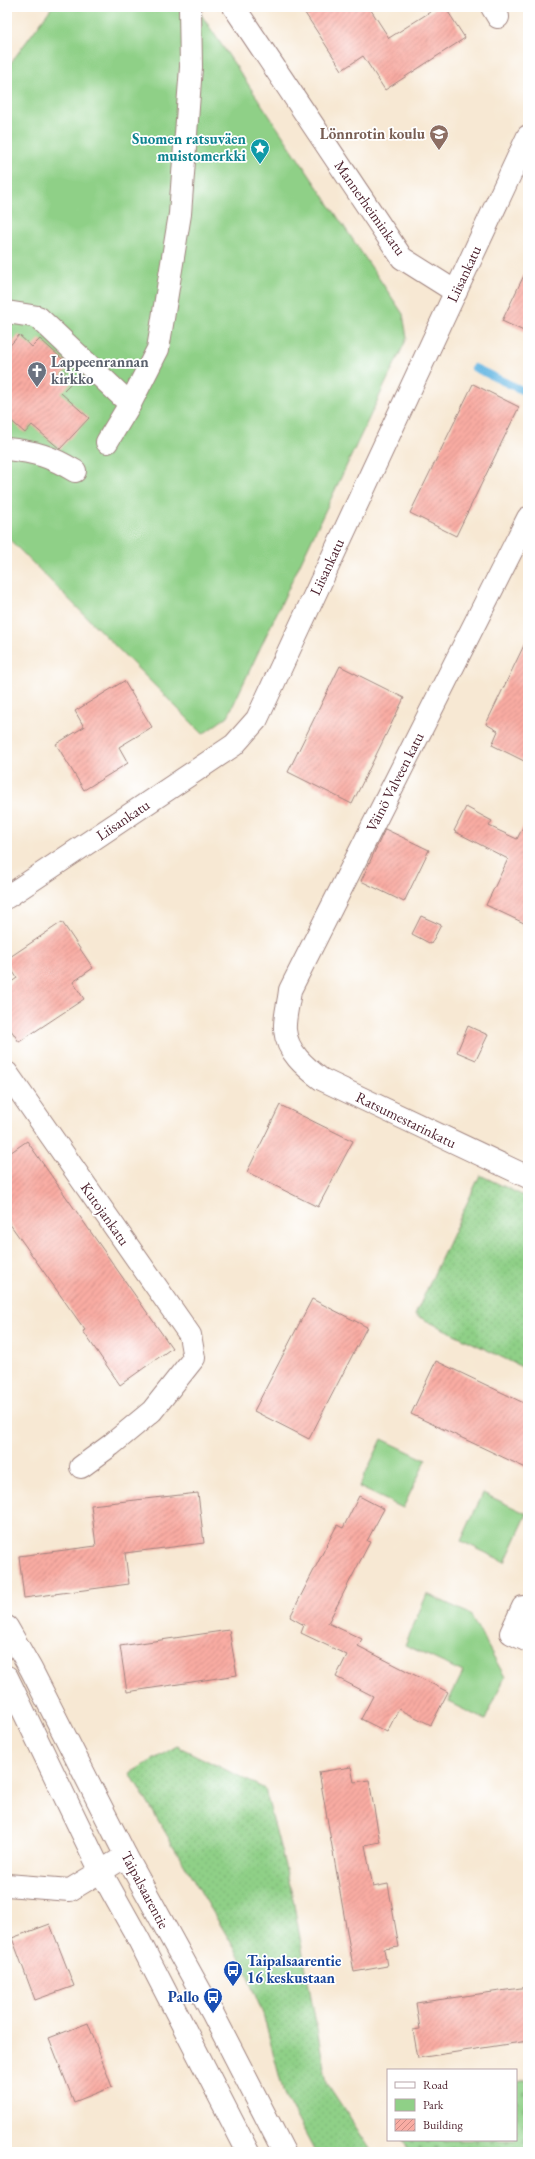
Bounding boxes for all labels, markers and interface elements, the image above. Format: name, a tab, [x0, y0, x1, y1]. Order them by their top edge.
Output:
school or university icon: Lönnrotin koulu	[428, 123, 450, 151]
place label: Lönnrotin koulu	[320, 124, 426, 143]
place label: Suomen ratsuväen muistomerkki	[132, 129, 247, 165]
place icon: Suomen ratsuväen muistomerkki	[249, 137, 271, 165]
street label: Mannerheiminkatu	[330, 156, 410, 259]
street label: Liisankatu	[442, 242, 485, 305]
place label: Lappeenrannan kirkko	[51, 352, 149, 388]
church icon: Lappeenrannan kirkko	[26, 360, 48, 388]
street label: Liisankatu	[305, 535, 348, 598]
street label: Väinö Valveen katu	[361, 729, 428, 835]
street label: Liisankatu	[92, 795, 153, 844]
street label: Ratsumestarinkatu	[353, 1087, 460, 1152]
street label: Kutojankatu	[77, 1178, 134, 1249]
street label: Taipalsaarentie	[117, 1848, 174, 1932]
place label: Taipalsaarentie 16 keskustaan	[247, 1951, 341, 1987]
bus stop icon: Taipalsaarentie 16 keskustaan	[222, 1959, 244, 1987]
bus stop icon: Pallo	[202, 1986, 224, 2014]
place label: Pallo	[168, 1987, 199, 2006]
legend	[387, 2069, 517, 2141]
text: Road	[423, 2077, 449, 2093]
text: Park	[423, 2097, 444, 2113]
text: Building	[423, 2117, 464, 2133]

